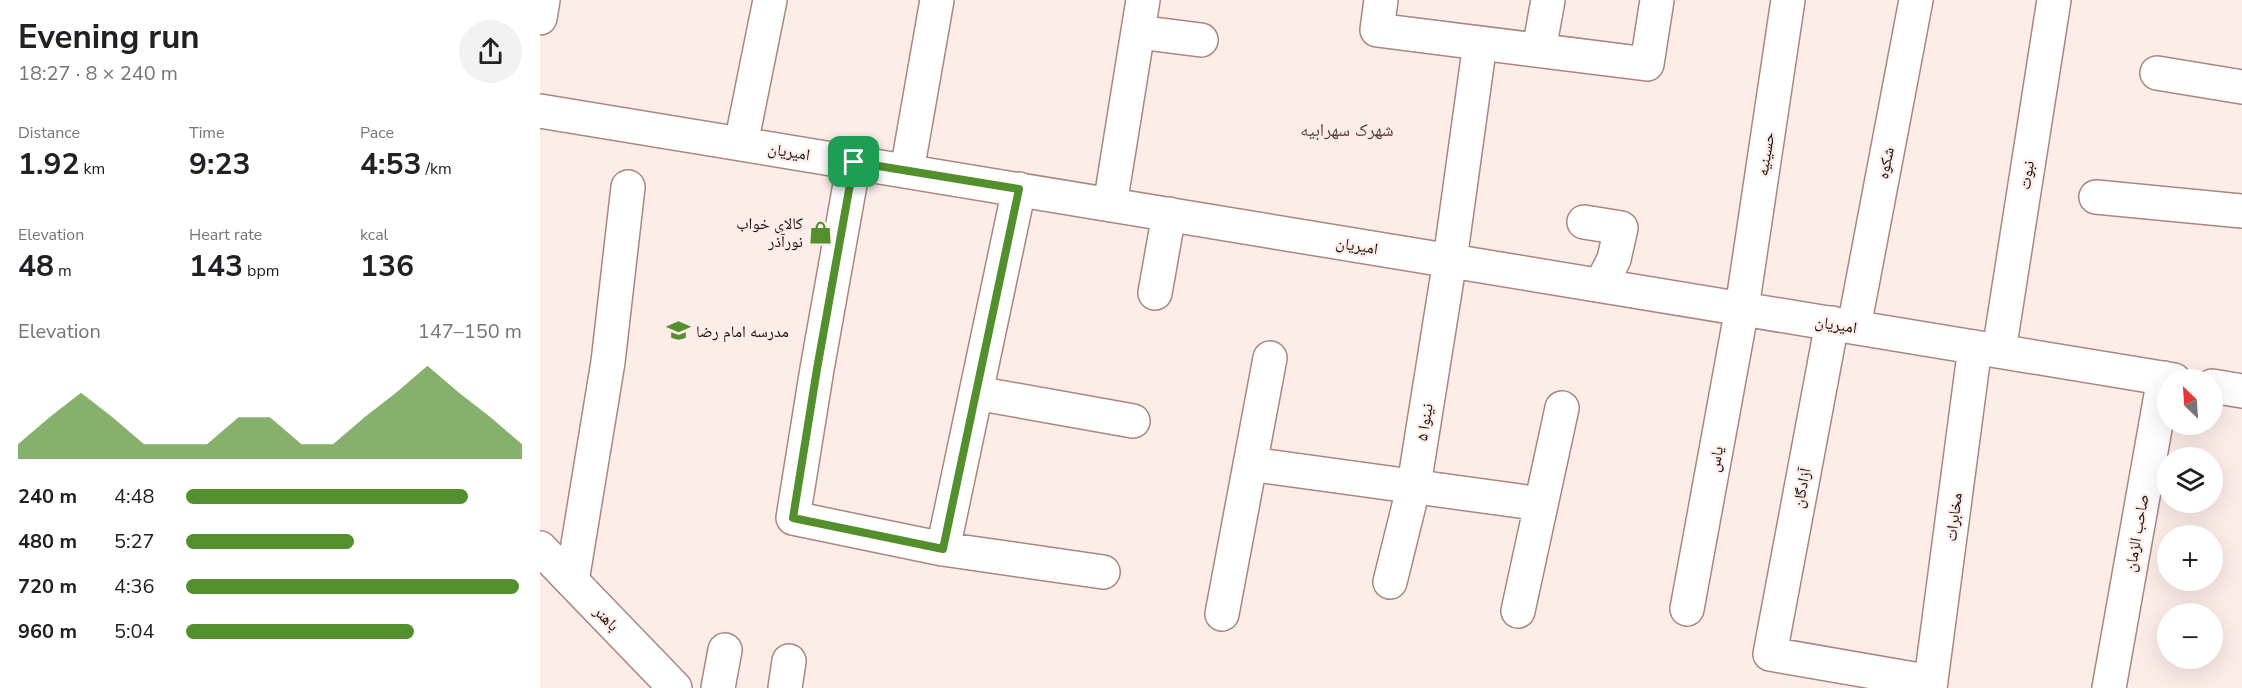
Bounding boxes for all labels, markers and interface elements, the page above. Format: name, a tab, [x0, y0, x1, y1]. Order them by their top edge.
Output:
text: Evening run	[18, 15, 200, 60]
button: share	[459, 20, 522, 83]
text: 18:27 · 8 × 240 m	[18, 60, 178, 87]
district label: شهرک سهرابیه	[1300, 118, 1394, 142]
text: Distance	[18, 122, 80, 144]
text: Time	[189, 122, 225, 144]
text: Pace	[360, 122, 394, 144]
street label: حسینیه	[1752, 131, 1780, 178]
pin	[828, 136, 879, 187]
street label: امیریان	[766, 138, 811, 166]
text: 1.92	[18, 144, 79, 185]
text: 9:23	[189, 144, 250, 185]
text: 4:53	[360, 144, 421, 185]
icon: arrive	[837, 145, 870, 178]
street label: شکوه	[1872, 145, 1900, 181]
text: km	[79, 158, 105, 180]
text: /km	[421, 158, 452, 180]
street label: نبوت	[2014, 159, 2040, 191]
place label: کالای خواب نورآذر	[736, 213, 803, 253]
shop icon: کالای خواب نورآذر	[808, 219, 834, 245]
text: Elevation	[18, 224, 84, 246]
text: Heart rate	[189, 224, 262, 246]
text: kcal	[360, 224, 388, 246]
street label: امیریان	[1334, 232, 1379, 260]
text: 48	[18, 246, 54, 287]
text: 143	[189, 246, 243, 287]
text: 136	[360, 246, 414, 287]
text: m	[54, 260, 72, 282]
text: bpm	[243, 260, 279, 282]
street label: امیریان	[1813, 311, 1858, 339]
text: Elevation	[18, 318, 101, 345]
text: 147–150 m	[418, 318, 522, 345]
school or university icon: مدرسه امام رضا	[665, 318, 691, 344]
place label: مدرسه امام رضا	[696, 321, 789, 343]
north arrow	[2157, 369, 2223, 435]
map controls	[2157, 369, 2223, 669]
street label: نینوا ۵	[1411, 402, 1439, 442]
street label: یاس	[1703, 445, 1729, 474]
button: layers	[2157, 447, 2223, 513]
street label: آزادگان	[1787, 465, 1817, 510]
text: 240 m	[18, 483, 77, 510]
text: 4:48	[114, 483, 155, 510]
street label: مخابرات	[1940, 491, 1968, 543]
street label: صاحب الزمان	[2119, 493, 2155, 574]
button: +	[2157, 525, 2223, 591]
text: 480 m	[18, 528, 77, 555]
text: 5:27	[114, 528, 155, 555]
text: 720 m	[18, 573, 77, 600]
text: 4:36	[114, 573, 155, 600]
street label: باهنر	[588, 600, 624, 636]
button: −	[2157, 603, 2223, 669]
text: 960 m	[18, 618, 77, 645]
text: 5:04	[114, 618, 155, 645]

